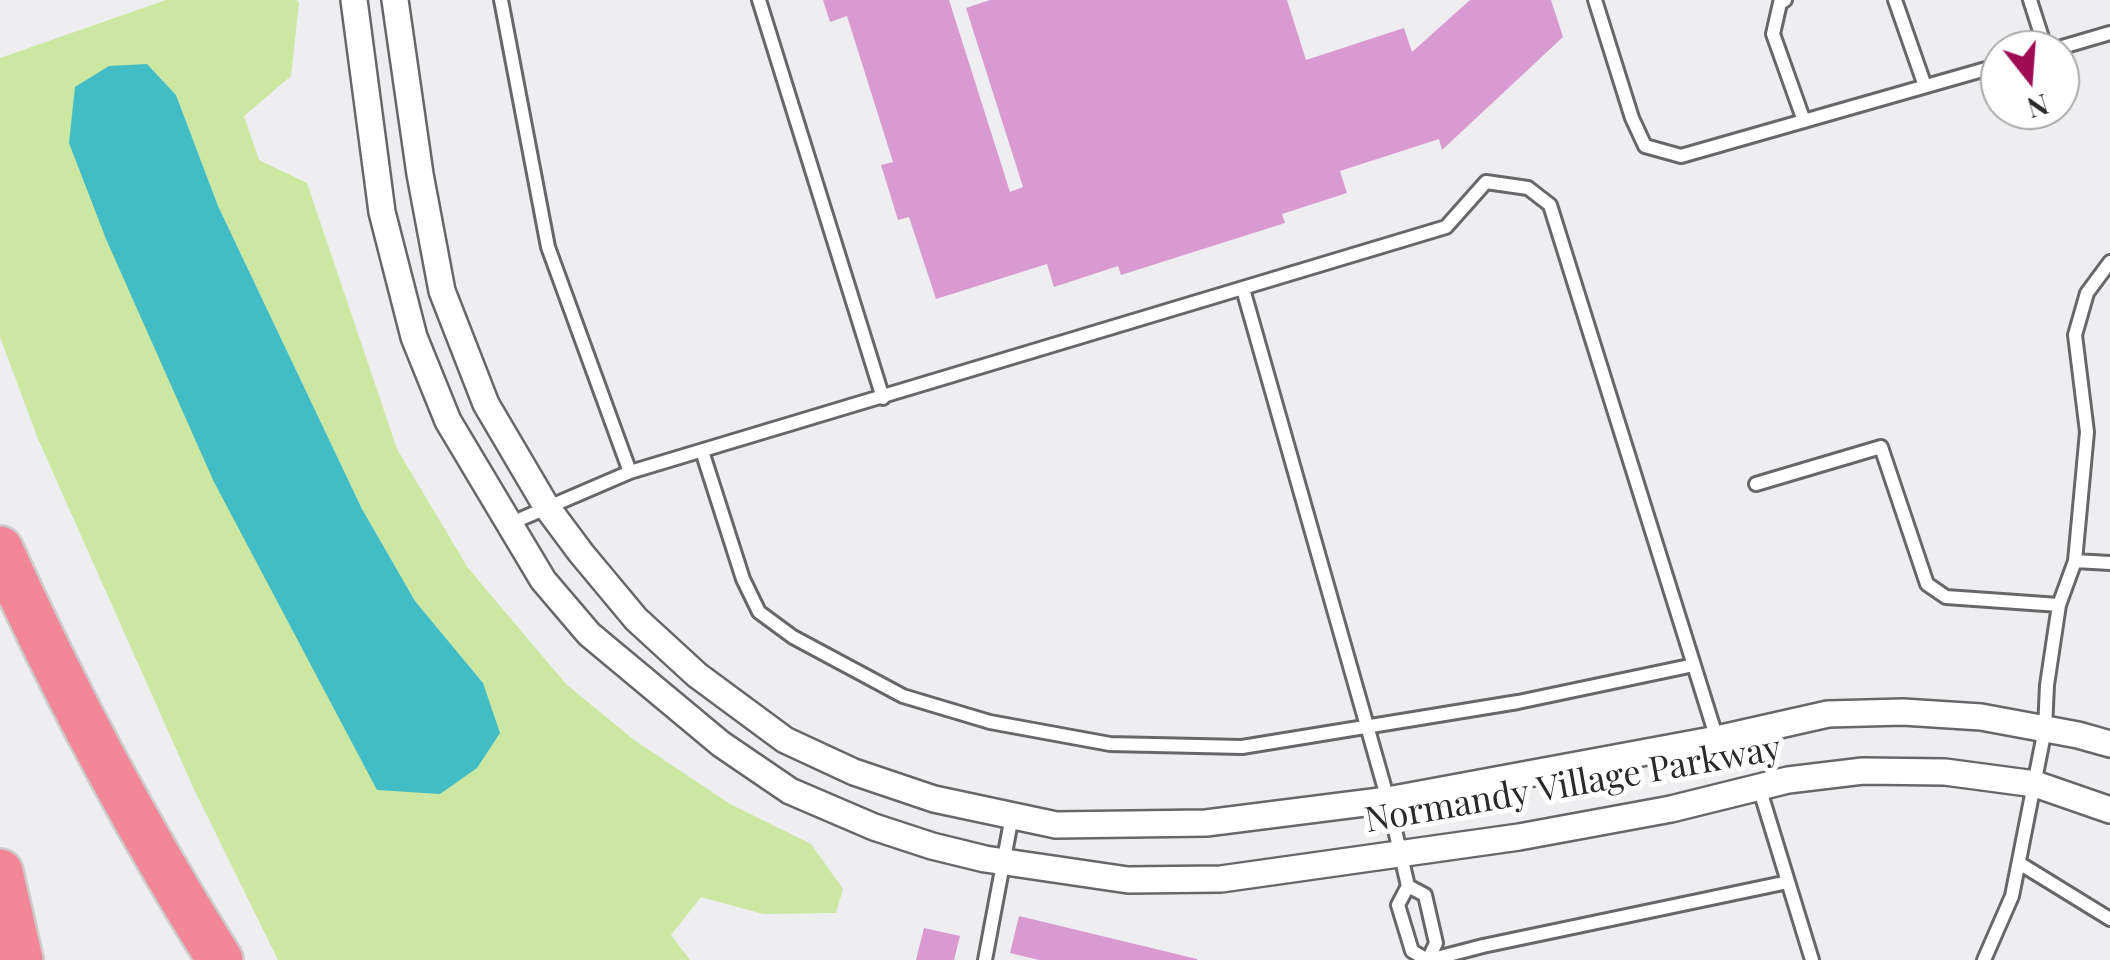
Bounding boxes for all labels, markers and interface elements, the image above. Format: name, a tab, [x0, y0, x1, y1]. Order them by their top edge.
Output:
north arrow	[1980, 30, 2080, 130]
text: N	[2023, 87, 2053, 128]
street label: Normandy Village Parkway	[1362, 728, 1784, 842]

